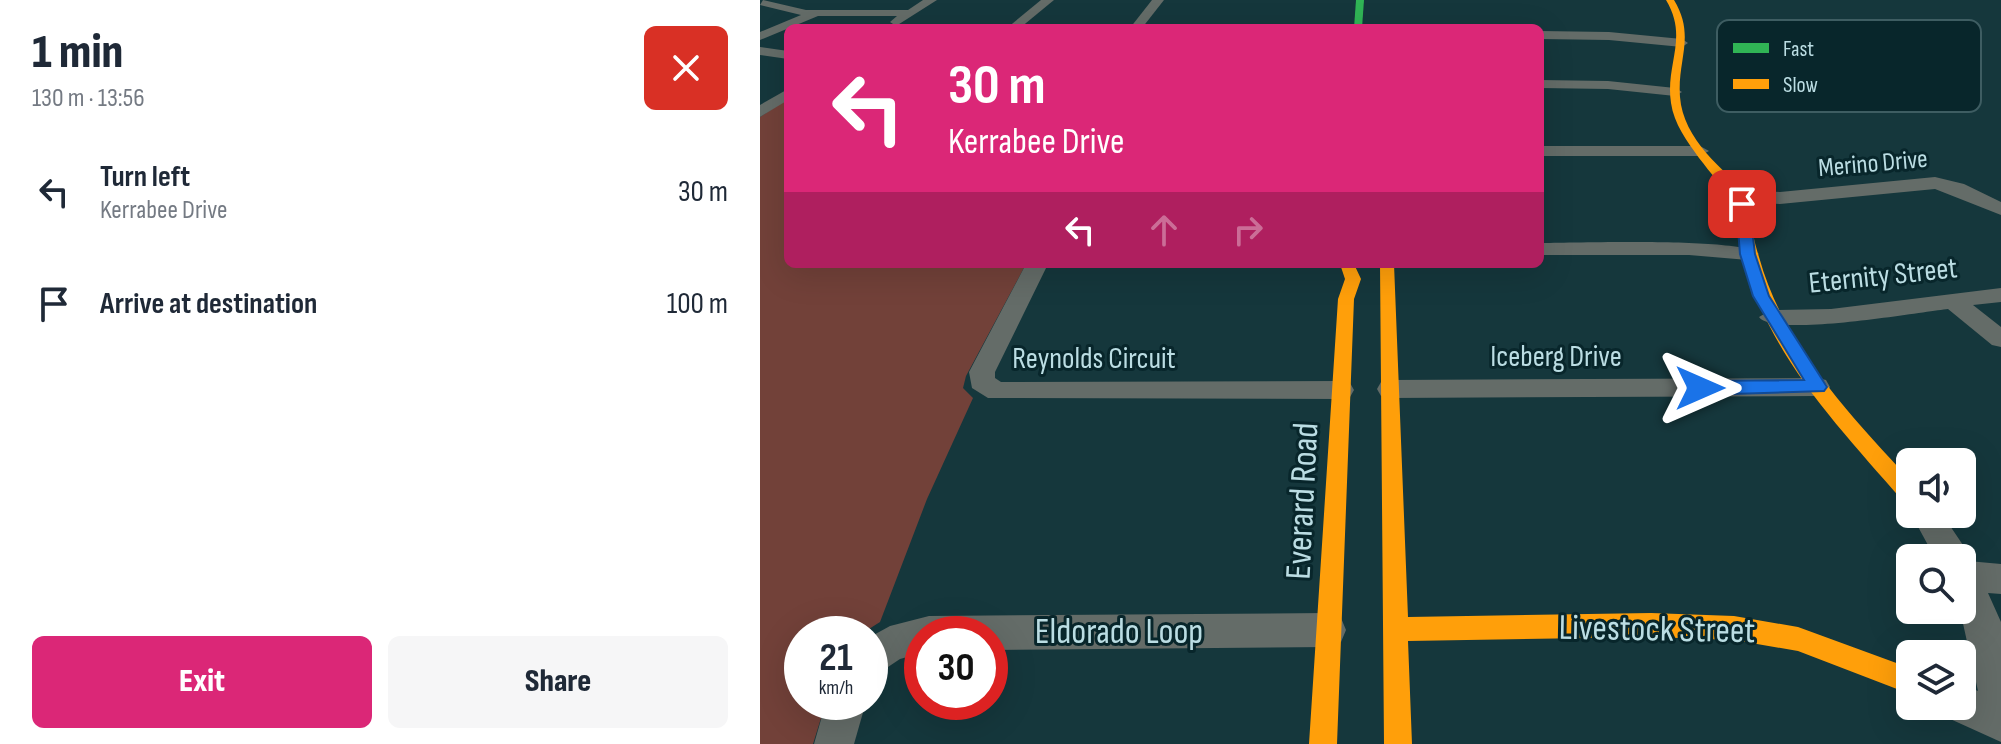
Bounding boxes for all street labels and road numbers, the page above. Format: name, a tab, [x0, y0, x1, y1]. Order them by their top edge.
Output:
street label: Merino Drive	[1817, 144, 1929, 184]
street label: Eternity Street	[1807, 250, 1959, 302]
street label: Iceberg Drive	[1490, 339, 1622, 375]
street label: Reynolds Circuit	[1012, 341, 1176, 377]
street label: Everard Road	[1277, 421, 1329, 581]
street label: Livestock Street	[1558, 607, 1756, 653]
street label: Eldorado Loop	[1035, 611, 1203, 654]

